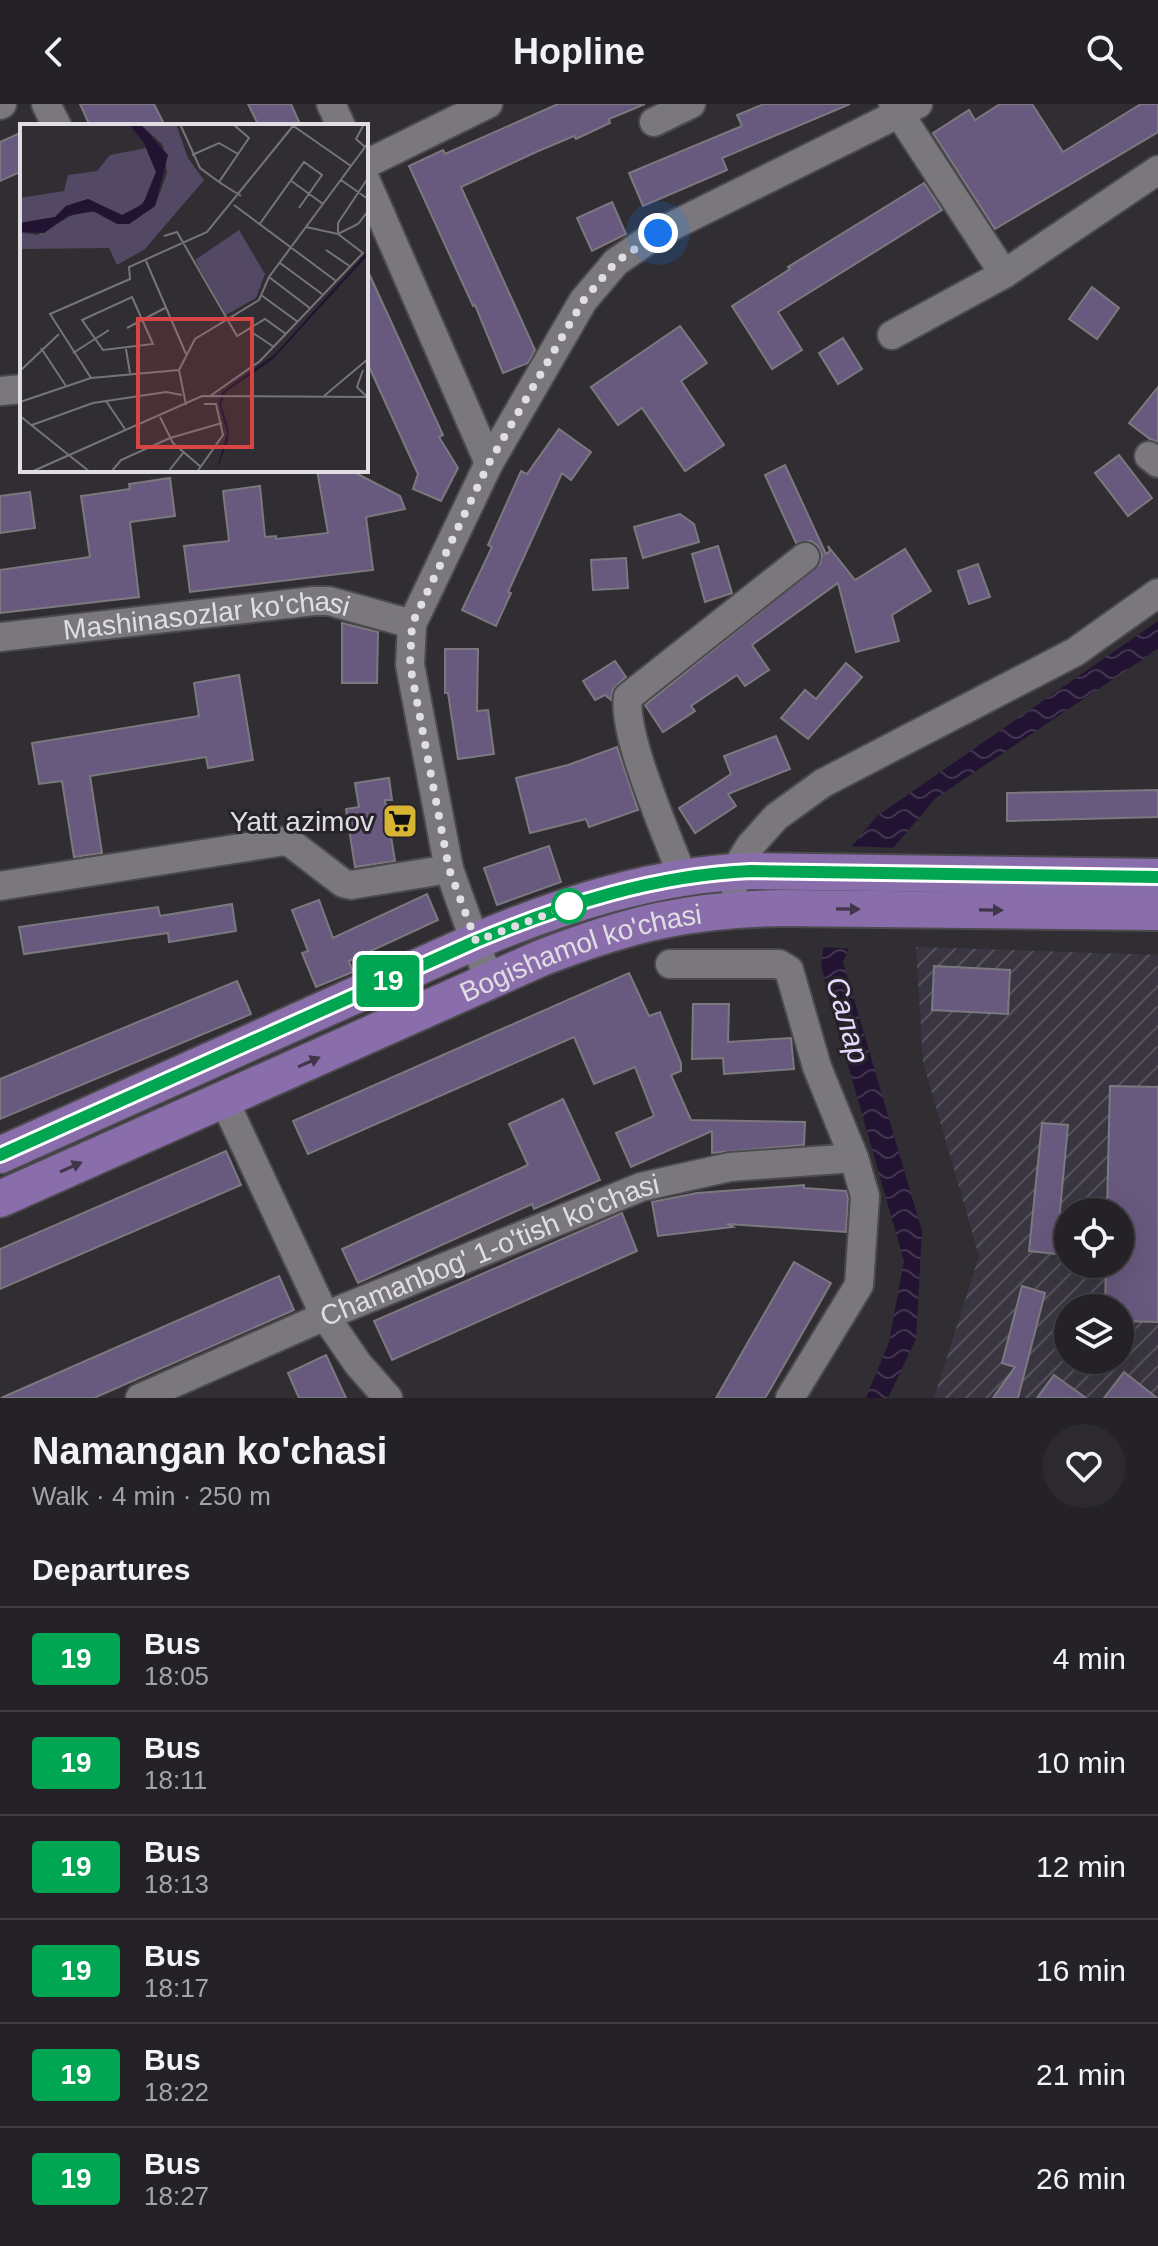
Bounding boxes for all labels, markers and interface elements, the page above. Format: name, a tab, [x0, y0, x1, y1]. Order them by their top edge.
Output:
icon: back	[32, 30, 76, 74]
icon: search	[1082, 30, 1126, 74]
text: Hopline	[513, 31, 645, 72]
inset map	[20, 124, 368, 472]
your location	[638, 213, 678, 253]
street label: Mashinasozlar ko'chasi	[61, 586, 354, 645]
supermarket icon: Yatt azimov	[381, 802, 419, 840]
place label: Yatt azimov	[230, 806, 374, 837]
unlabelled marker	[552, 889, 586, 923]
street label: Bogishamol ko'chasi	[455, 898, 703, 1008]
one-way arrow	[836, 903, 861, 915]
one-way arrow	[979, 904, 1004, 916]
line badge: 19	[352, 955, 424, 1007]
text: 19	[372, 965, 404, 996]
water label: Салар	[820, 973, 876, 1067]
one-way arrow	[297, 1055, 321, 1068]
one-way arrow	[60, 1161, 83, 1174]
street label: Chamanbog' 1-o'tish ko'chasi	[315, 1168, 662, 1332]
map controls	[1054, 1198, 1134, 1374]
button: locate	[1054, 1198, 1134, 1278]
button: layers	[1054, 1294, 1134, 1374]
button: heart	[1042, 1424, 1126, 1508]
text: Namangan ko'chasi	[32, 1430, 387, 1472]
text: Walk · 4 min · 250 m	[32, 1481, 271, 1511]
text: Departures	[32, 1553, 190, 1586]
text: Bus	[144, 1627, 201, 1660]
text: 4 min	[1053, 1642, 1126, 1675]
text: 19	[60, 1643, 92, 1674]
text: 18:05	[144, 1661, 209, 1691]
text: Bus	[144, 1731, 201, 1764]
text: 10 min	[1036, 1746, 1126, 1779]
text: 19	[60, 1747, 92, 1778]
text: 18:11	[144, 1765, 207, 1795]
text: Bus	[144, 1835, 201, 1868]
text: 12 min	[1036, 1850, 1126, 1883]
text: 19	[60, 1851, 92, 1882]
text: 18:13	[144, 1869, 209, 1899]
text: Bus	[144, 1939, 201, 1972]
text: 16 min	[1036, 1954, 1126, 1987]
text: 19	[60, 1955, 92, 1986]
text: 18:17	[144, 1973, 209, 2003]
text: Bus	[144, 2043, 201, 2076]
text: 21 min	[1036, 2058, 1126, 2091]
text: 19	[60, 2059, 92, 2090]
text: 18:22	[144, 2077, 209, 2107]
text: Bus	[144, 2147, 201, 2180]
text: 26 min	[1036, 2162, 1126, 2195]
text: 19	[60, 2163, 92, 2194]
text: 18:27	[144, 2181, 209, 2211]

